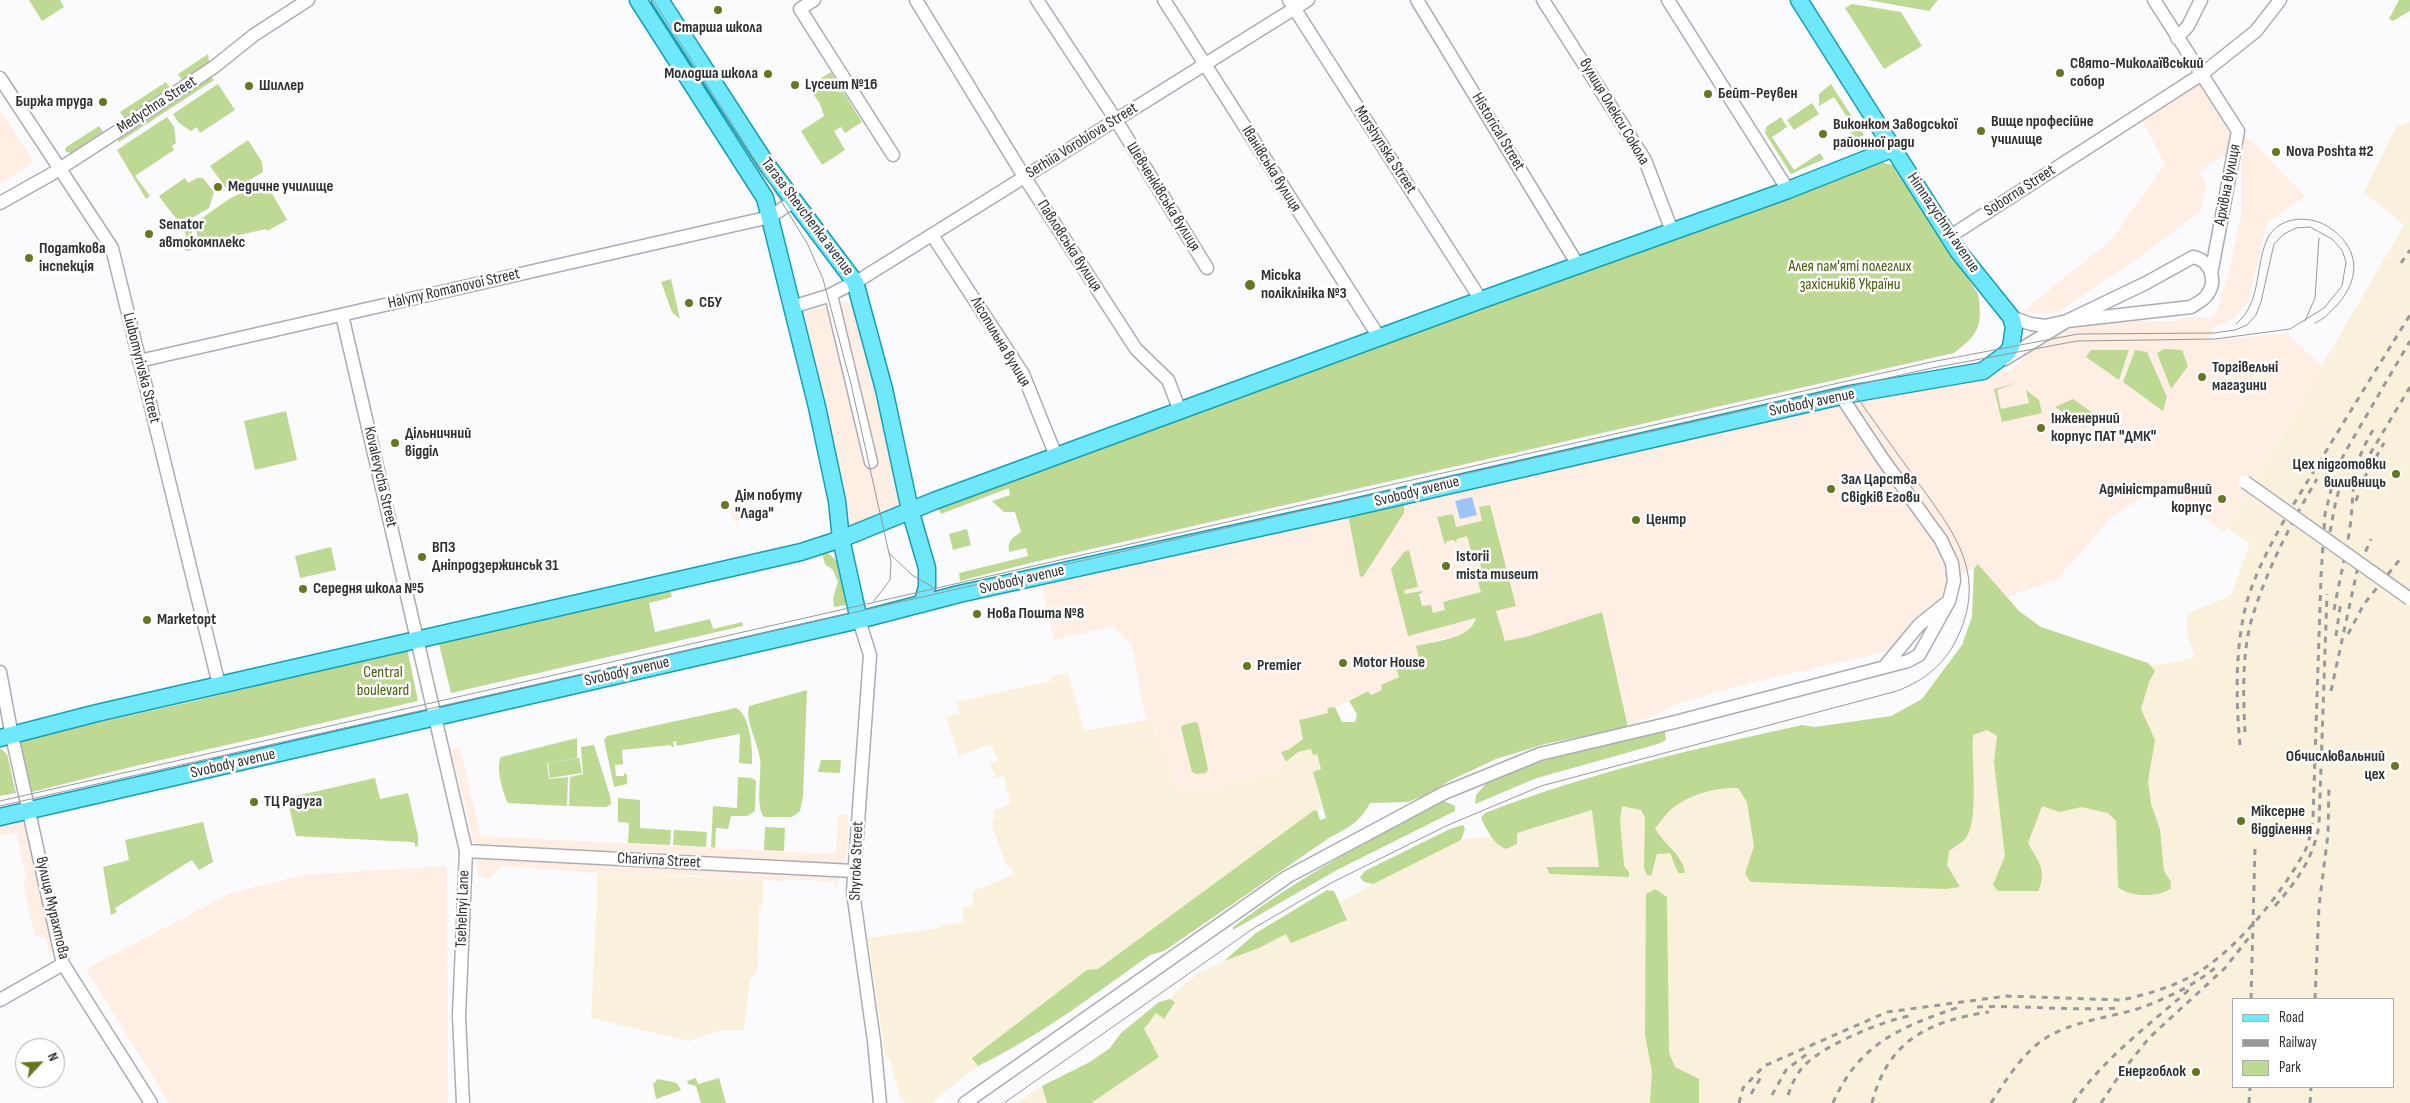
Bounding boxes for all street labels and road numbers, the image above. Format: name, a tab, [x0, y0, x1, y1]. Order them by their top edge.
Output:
street label: вулиця Олекси Сокола	[1575, 55, 1653, 169]
street label: Medychna Street	[114, 72, 200, 138]
street label: Historical Street	[1467, 90, 1529, 174]
street label: Serhiia Vorobiova Street	[1023, 99, 1141, 183]
street label: Morshynska Street	[1350, 103, 1420, 197]
street label: Іванівська вулиця	[1237, 122, 1305, 216]
street label: Шевченківська вулиця	[1122, 139, 1204, 255]
street label: Архівна вулиця	[2211, 143, 2245, 227]
street label: Tarasa Shevchenka avenue	[756, 154, 858, 280]
street label: Soborna Street	[1981, 161, 2059, 221]
street label: Himnazychnyi avenue	[1902, 169, 1984, 277]
street label: Павловська вулиця	[1032, 197, 1106, 295]
street label: Halyny Romanovoi Street	[386, 265, 522, 313]
street label: Лісопильна вулиця	[966, 294, 1034, 390]
street label: Liubomyrivska Street	[118, 311, 164, 425]
street label: Svobody avenue	[1768, 385, 1856, 421]
street label: Kovalevycha Street	[359, 425, 401, 529]
street label: Svobody avenue	[1373, 472, 1461, 512]
street label: Svobody avenue	[978, 561, 1066, 599]
street label: Svobody avenue	[583, 653, 671, 691]
street label: Svobody avenue	[189, 745, 277, 783]
street label: Shyroka Street	[846, 821, 868, 901]
street label: Charivna Street	[617, 849, 701, 873]
street label: вулиця Мурахтова	[31, 855, 73, 961]
street label: Tsehelnyi Lane	[452, 870, 474, 948]

